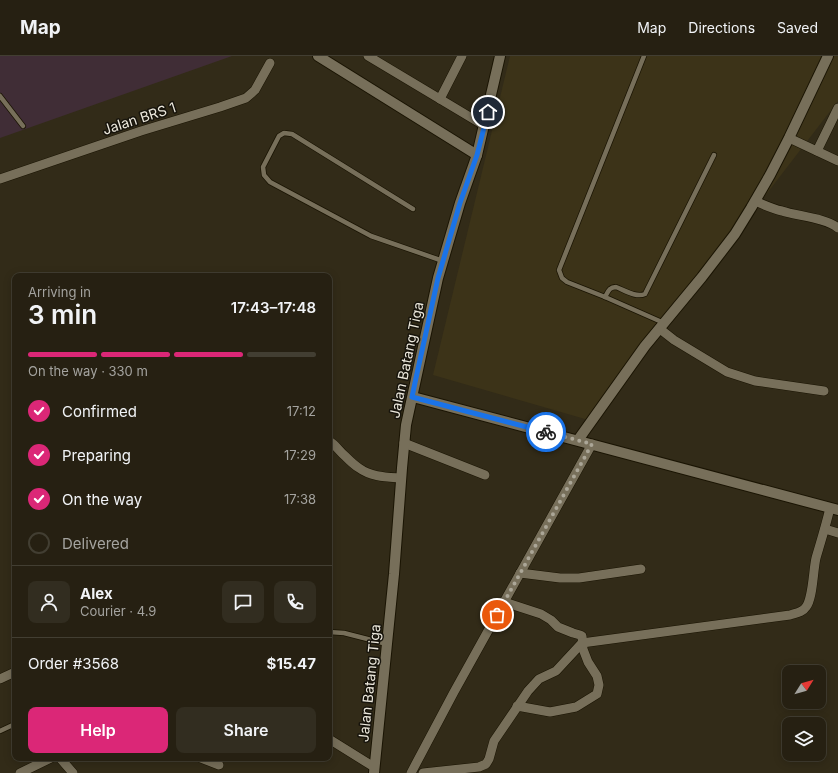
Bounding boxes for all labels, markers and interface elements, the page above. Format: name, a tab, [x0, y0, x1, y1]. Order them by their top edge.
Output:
text: Map	[20, 16, 61, 39]
text: Map	[637, 19, 666, 36]
text: Directions	[688, 19, 755, 36]
text: Saved	[777, 19, 818, 36]
pin	[471, 95, 505, 129]
street label: Jalan BRS 1	[100, 98, 178, 138]
icon: home	[477, 101, 499, 123]
text: Arriving in	[28, 284, 91, 300]
text: 17:43–17:48	[231, 298, 316, 317]
text: 3 min	[28, 299, 97, 330]
street label: Jalan Batang Tiga	[385, 300, 427, 420]
text: On the way · 330 m	[28, 363, 148, 379]
icon: check	[28, 400, 50, 422]
text: Confirmed	[62, 402, 137, 421]
text: 17:12	[287, 403, 316, 419]
courier	[526, 412, 566, 452]
icon: bike	[535, 421, 557, 443]
icon: check	[28, 444, 50, 466]
text: Preparing	[62, 446, 131, 465]
text: 17:29	[284, 447, 316, 463]
icon: check	[28, 488, 50, 510]
text: On the way	[62, 490, 142, 509]
text: 17:38	[284, 491, 316, 507]
text: Delivered	[62, 534, 129, 553]
button: person	[28, 581, 70, 623]
button: chat	[222, 581, 264, 623]
button: phone	[274, 581, 316, 623]
text: Alex	[80, 584, 113, 603]
pin	[480, 598, 514, 632]
text: Courier · 4.9	[80, 603, 156, 619]
icon: bag	[486, 604, 508, 626]
street label: Jalan Batang Tiga	[354, 623, 384, 743]
text: Order #3568	[28, 654, 119, 673]
text: $15.47	[267, 654, 316, 673]
north arrow	[782, 665, 826, 709]
map controls	[782, 665, 826, 761]
button: Help	[28, 707, 168, 753]
button: Share	[176, 707, 316, 753]
button: layers	[782, 717, 826, 761]

